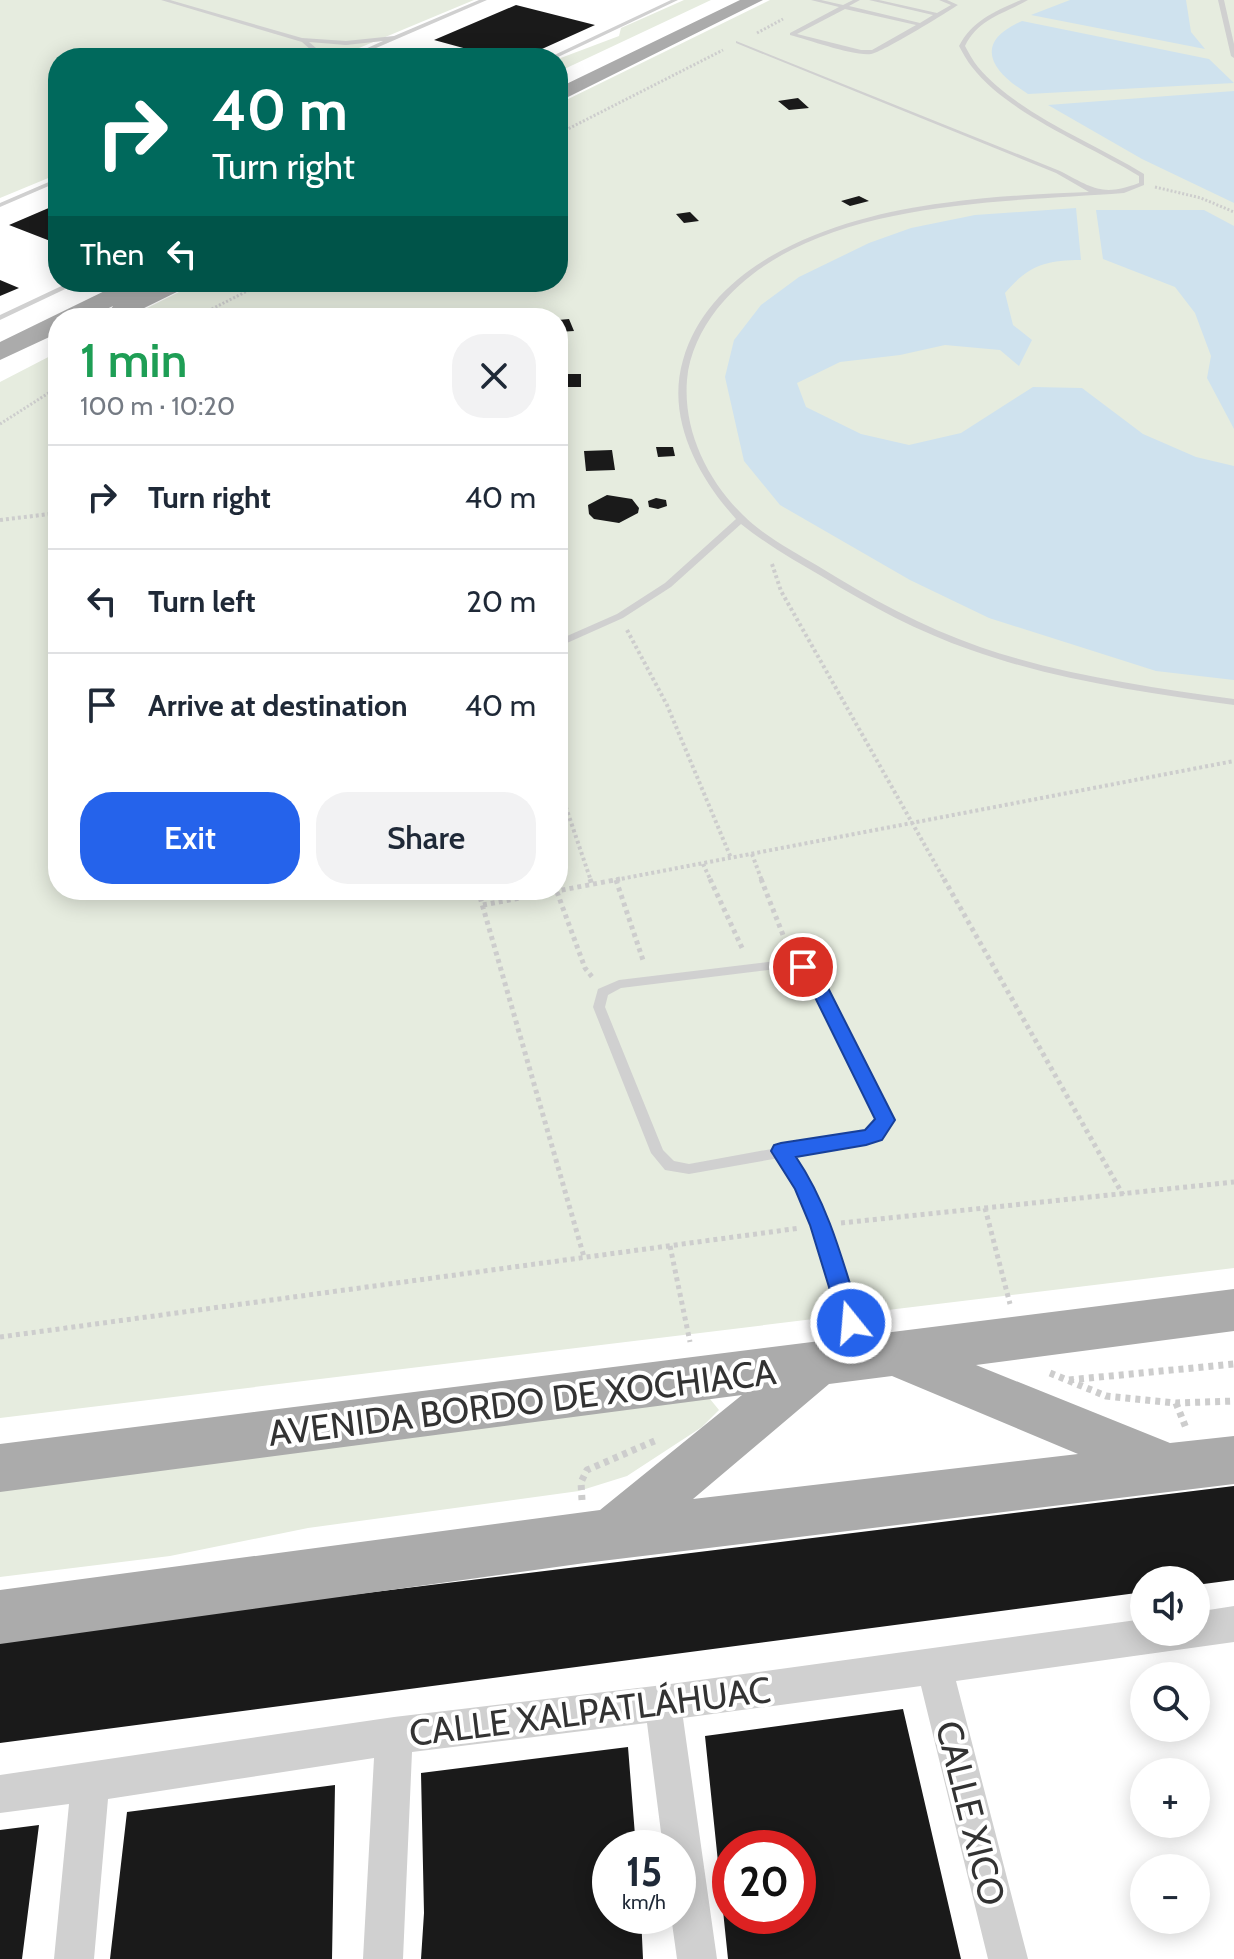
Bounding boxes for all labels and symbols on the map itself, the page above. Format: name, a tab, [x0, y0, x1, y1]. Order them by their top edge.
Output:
pin	[769, 933, 837, 1001]
position arrow	[809, 1281, 893, 1365]
street label: AVENIDA BORDO DE XOCHIACA	[266, 1349, 778, 1455]
street label: CALLE XALPATLÁHUAC	[407, 1667, 773, 1755]
street label: CALLE XICO	[927, 1716, 1015, 1910]
speed limit sign: 20	[712, 1830, 816, 1934]

